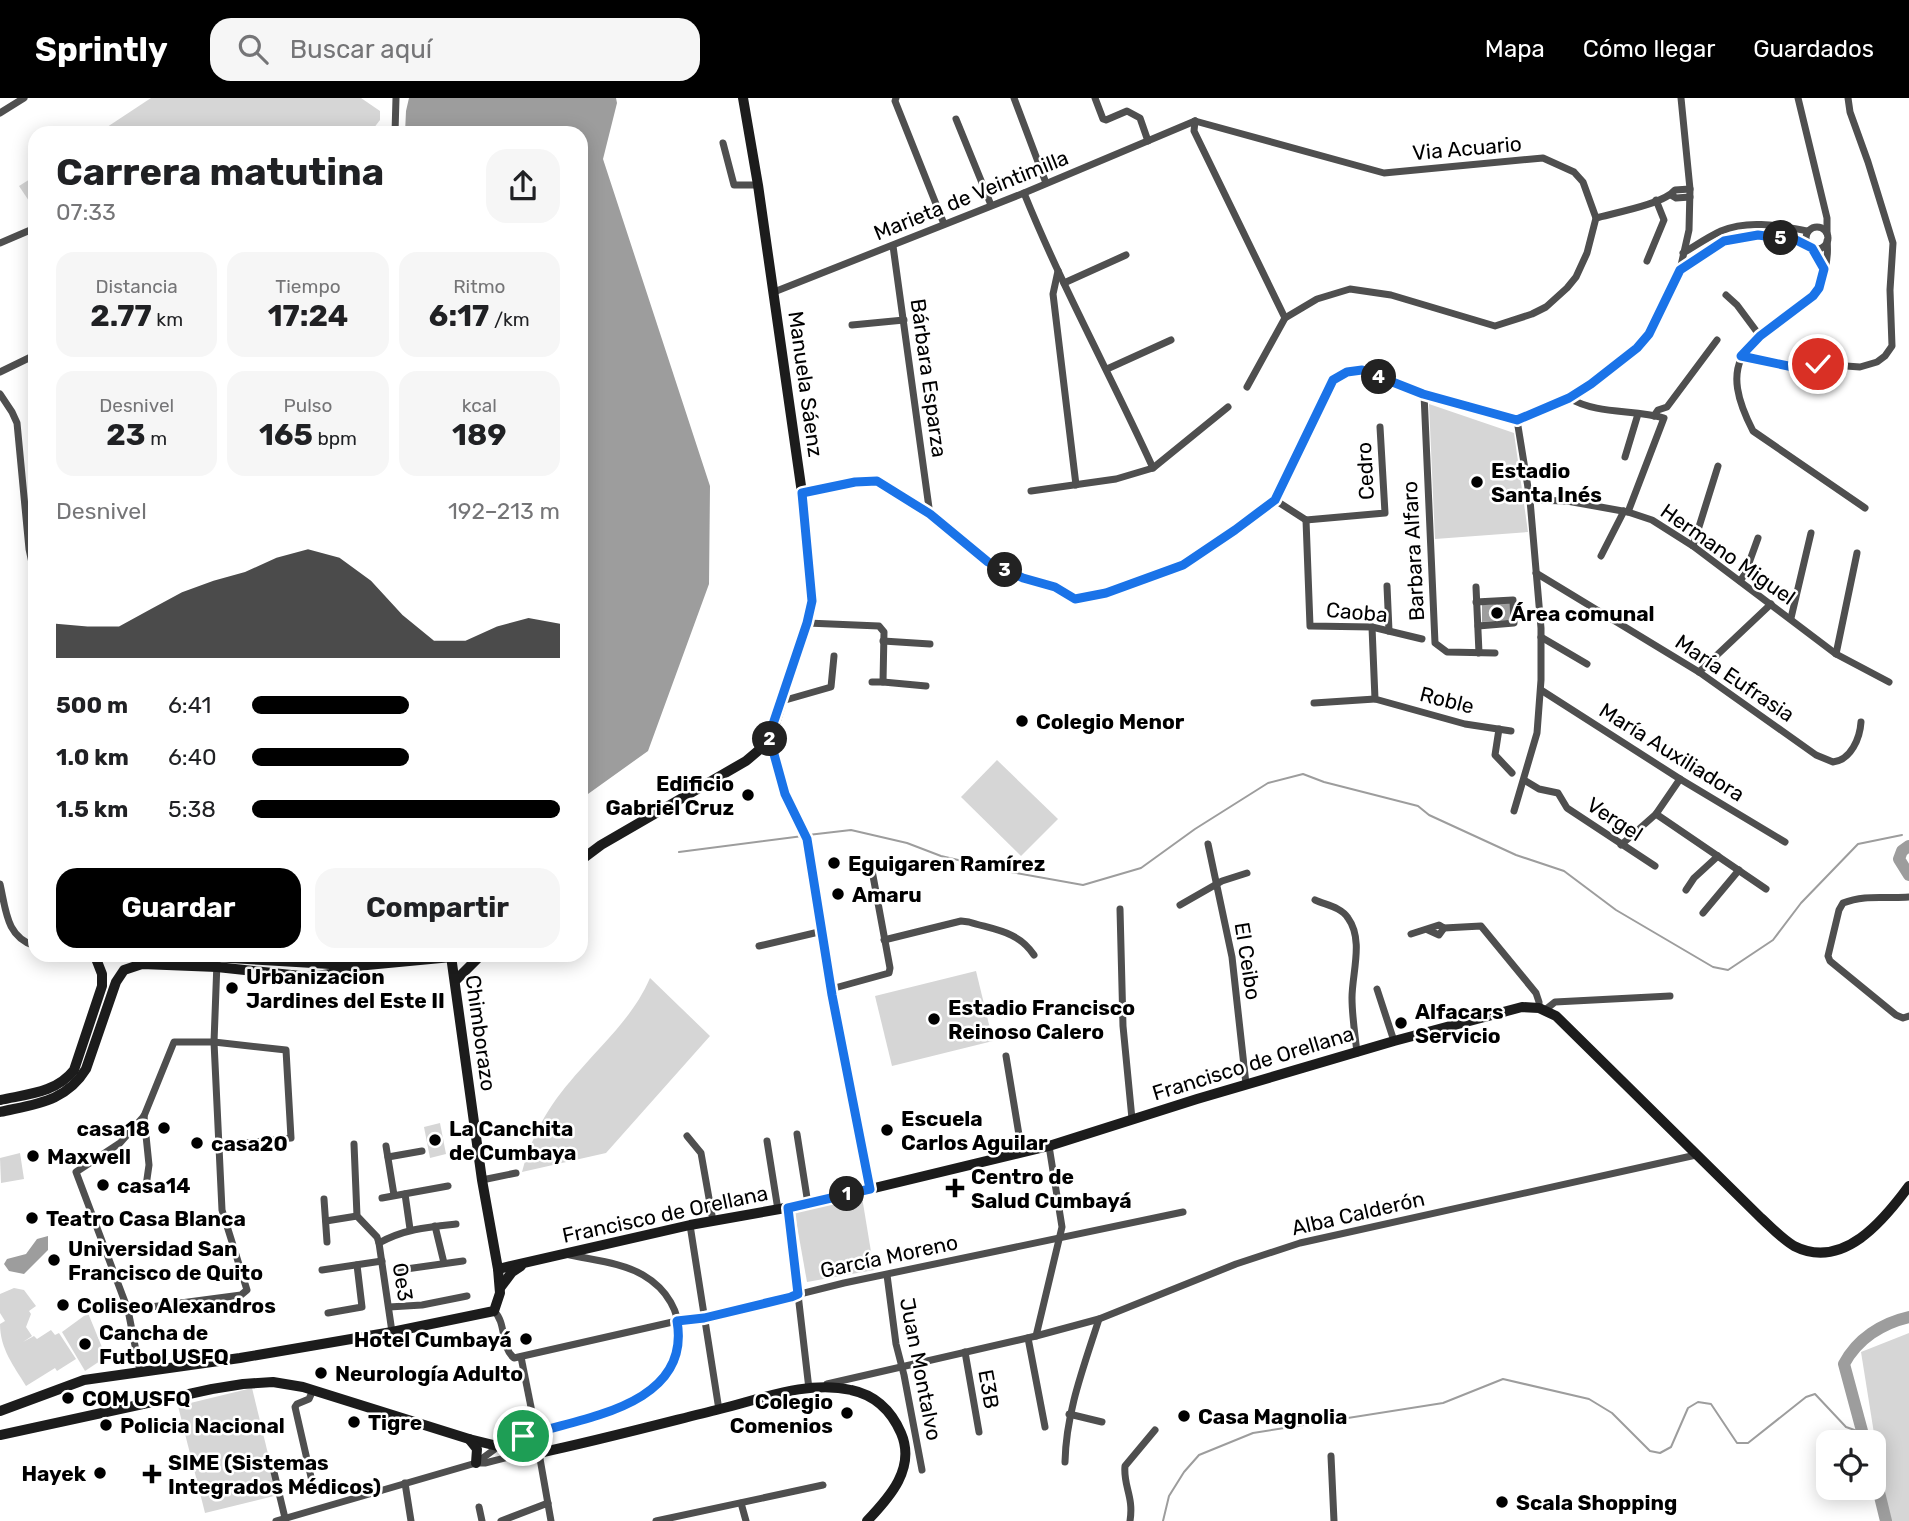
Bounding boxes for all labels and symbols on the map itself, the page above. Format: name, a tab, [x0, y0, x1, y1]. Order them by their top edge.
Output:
street label: Via Acuario	[1411, 131, 1523, 165]
street label: Marieta de Veintimilla	[870, 145, 1072, 245]
pin: 5	[1764, 220, 1798, 256]
street label: Bárbara Esparza	[905, 297, 953, 459]
street label: Manuela Sáenz	[783, 309, 829, 459]
pin	[1788, 334, 1848, 394]
pin: 4	[1362, 360, 1396, 394]
street label: Cedro	[1351, 441, 1379, 501]
place label: Estadio Santa Inés	[1491, 458, 1602, 507]
marker: Estadio Santa Inés	[1469, 474, 1485, 490]
street label: Barbara Alfaro	[1397, 480, 1429, 622]
street label: Hermano Miguel	[1656, 498, 1800, 610]
pin: 3	[988, 552, 1023, 588]
street label: Caoba	[1325, 597, 1389, 627]
place label: Área comunal	[1511, 601, 1655, 626]
marker: Área comunal	[1489, 605, 1505, 621]
street label: María Eufrasia	[1671, 629, 1799, 727]
street label: Roble	[1417, 681, 1477, 719]
street label: María Auxiliadora	[1595, 697, 1749, 807]
place label: Colegio Menor	[1036, 709, 1185, 734]
marker: Colegio Menor	[1014, 713, 1030, 729]
pin: 2	[752, 722, 788, 756]
place label: Edificio Gabriel Cruz	[605, 771, 734, 820]
marker: Edificio Gabriel Cruz	[740, 787, 756, 803]
street label: Vergel	[1582, 792, 1648, 846]
place label: Eguigaren Ramírez	[848, 851, 1045, 876]
marker: Eguigaren Ramírez	[826, 855, 842, 871]
place label: Amaru	[852, 882, 922, 907]
marker: Amaru	[830, 886, 846, 902]
street label: El Ceibo	[1230, 920, 1266, 1002]
place label: Urbanizacion Jardines del Este II	[246, 964, 445, 1013]
street label: Chimborazo	[460, 973, 502, 1093]
marker: Urbanizacion Jardines del Este II	[224, 980, 240, 996]
place label: Estadio Francisco Reinoso Calero	[948, 995, 1135, 1044]
place label: Alfacars Servicio	[1415, 999, 1504, 1048]
marker: Estadio Francisco Reinoso Calero	[926, 1011, 942, 1027]
marker: Alfacars Servicio	[1393, 1015, 1409, 1031]
street label: Francisco de Orellana	[1149, 1020, 1357, 1106]
place label: Escuela Carlos Aguilar	[901, 1106, 1048, 1155]
place label: casa18	[77, 1116, 150, 1141]
place label: La Canchita de Cumbaya	[449, 1116, 576, 1165]
marker: casa18	[156, 1120, 172, 1136]
marker: Escuela Carlos Aguilar	[879, 1122, 895, 1138]
place label: casa20	[211, 1131, 288, 1156]
marker: La Canchita de Cumbaya	[427, 1132, 443, 1148]
marker: casa20	[189, 1135, 205, 1151]
place label: Maxwell	[47, 1144, 131, 1169]
marker: Maxwell	[25, 1148, 41, 1164]
place label: Centro de Salud Cumbayá	[971, 1164, 1132, 1213]
place label: casa14	[117, 1173, 191, 1198]
pin: 1	[830, 1176, 864, 1212]
marker: casa14	[95, 1177, 111, 1193]
marker: Centro de Salud Cumbayá	[945, 1178, 965, 1198]
street label: Francisco de Orellana	[560, 1180, 770, 1248]
street label: Alba Calderón	[1289, 1186, 1427, 1240]
place label: Teatro Casa Blanca	[46, 1206, 246, 1231]
marker: Teatro Casa Blanca	[24, 1210, 40, 1226]
street label: García Moreno	[818, 1229, 960, 1283]
place label: Universidad San Francisco de Quito	[68, 1236, 263, 1285]
marker: Universidad San Francisco de Quito	[46, 1252, 62, 1268]
street label: Oe3	[388, 1261, 418, 1303]
place label: Coliseo Alexandros	[77, 1293, 276, 1318]
street label: Juan Montalvo	[895, 1296, 947, 1442]
marker: Coliseo Alexandros	[55, 1297, 71, 1313]
place label: Cancha de Futbol USFQ	[99, 1320, 229, 1369]
place label: Hotel Cumbayá	[354, 1327, 512, 1352]
marker: Hotel Cumbayá	[518, 1331, 534, 1347]
marker: Cancha de Futbol USFQ	[77, 1336, 93, 1352]
place label: Neurología Adulto	[335, 1361, 523, 1386]
marker: Neurología Adulto	[313, 1365, 329, 1381]
street label: E3B	[973, 1367, 1005, 1411]
place label: COM USFQ	[82, 1386, 191, 1411]
place label: Colegio Comenios	[730, 1389, 833, 1438]
marker: COM USFQ	[60, 1390, 76, 1406]
place label: Casa Magnolia	[1198, 1404, 1347, 1429]
marker: Colegio Comenios	[839, 1405, 855, 1421]
pin	[493, 1406, 553, 1466]
marker: Casa Magnolia	[1176, 1408, 1192, 1424]
place label: Tigre	[368, 1410, 422, 1435]
place label: Policia Nacional	[120, 1413, 285, 1438]
marker: Tigre	[346, 1414, 362, 1430]
marker: Policia Nacional	[98, 1417, 114, 1433]
place label: SIME (Sistemas Integrados Médicos)	[168, 1450, 381, 1499]
place label: Hayek	[21, 1461, 87, 1486]
marker: SIME (Sistemas Integrados Médicos)	[142, 1464, 162, 1484]
marker: Hayek	[92, 1465, 108, 1481]
place label: Scala Shopping	[1516, 1490, 1677, 1515]
marker: Scala Shopping	[1494, 1494, 1510, 1510]

